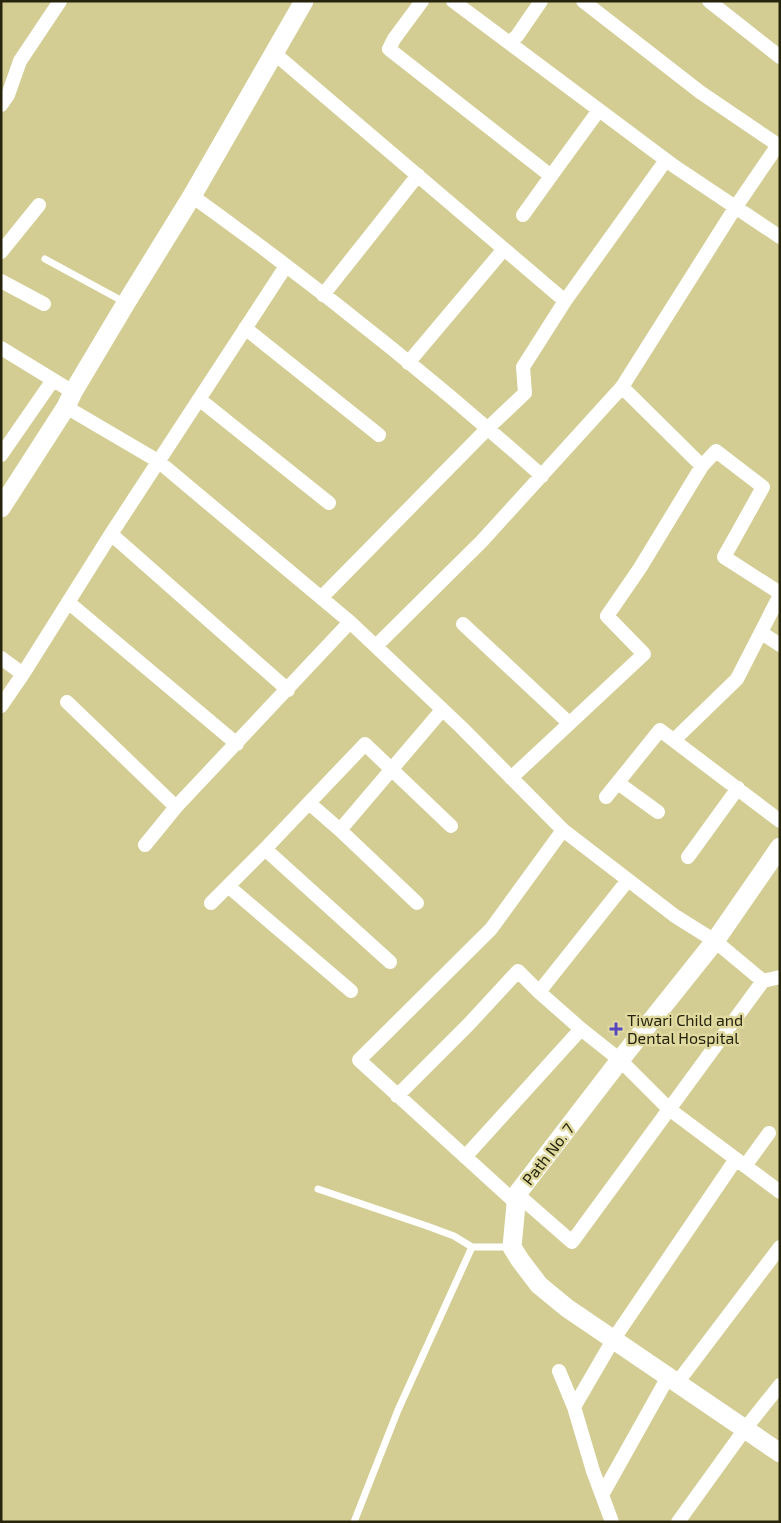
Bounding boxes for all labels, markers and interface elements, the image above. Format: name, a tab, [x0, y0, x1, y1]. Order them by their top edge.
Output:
place label: Tiwari Child and Dental Hospital	[627, 1010, 743, 1047]
marker: Tiwari Child and Dental Hospital	[609, 1022, 623, 1036]
street label: Path No. 7	[518, 1119, 578, 1188]

